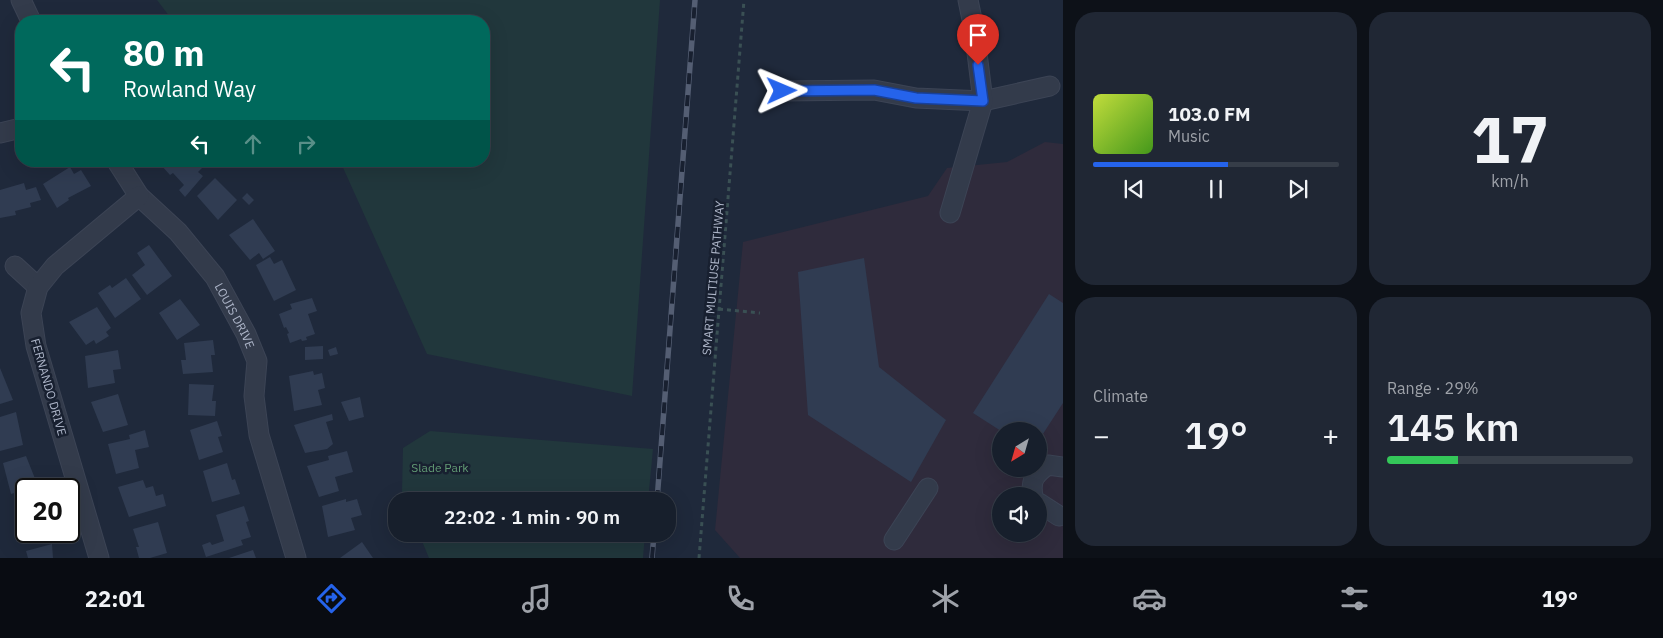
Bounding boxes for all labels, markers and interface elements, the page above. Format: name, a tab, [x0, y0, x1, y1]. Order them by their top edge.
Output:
pin	[957, 14, 999, 65]
icon: arrive	[964, 21, 992, 49]
text: 80 m	[123, 30, 205, 76]
icon: left	[40, 35, 105, 100]
position arrow	[755, 64, 807, 116]
text: Rowland Way	[123, 74, 256, 103]
text: 17	[1471, 96, 1549, 181]
text: 103.0 FM	[1168, 102, 1251, 126]
text: Music	[1168, 126, 1210, 146]
icon: left	[186, 130, 214, 158]
icon: ahead	[239, 130, 267, 158]
icon: right	[292, 130, 320, 158]
text: km/h	[1491, 171, 1529, 191]
icon: previous	[1120, 175, 1148, 203]
icon: pause	[1202, 175, 1230, 203]
icon: next	[1284, 175, 1312, 203]
street label: SMART MULTIUSE PATHWAY	[699, 200, 727, 356]
street label: LOUIS DRIVE	[212, 280, 258, 350]
street label: FERNANDO DRIVE	[28, 337, 70, 437]
text: Range · 29%	[1387, 378, 1479, 398]
text: Climate	[1093, 386, 1148, 406]
text: 145 km	[1387, 402, 1519, 451]
text: 19°	[1184, 410, 1248, 459]
text: −	[1093, 417, 1110, 454]
text: +	[1322, 417, 1339, 454]
north arrow	[992, 422, 1048, 478]
map controls	[992, 422, 1047, 542]
park label: Slade Park	[411, 460, 469, 475]
speed limit sign: 20	[15, 478, 80, 543]
button: sound	[992, 487, 1047, 542]
text: 22:02 · 1 min · 90 m	[444, 505, 620, 529]
icon: directions	[314, 581, 349, 616]
icon: music	[519, 581, 554, 616]
icon: phone	[723, 581, 758, 616]
icon: climate	[928, 581, 963, 616]
icon: car	[1132, 581, 1167, 616]
icon: filters	[1337, 581, 1372, 616]
text: 22:01	[85, 584, 145, 613]
text: 19°	[1541, 584, 1578, 613]

